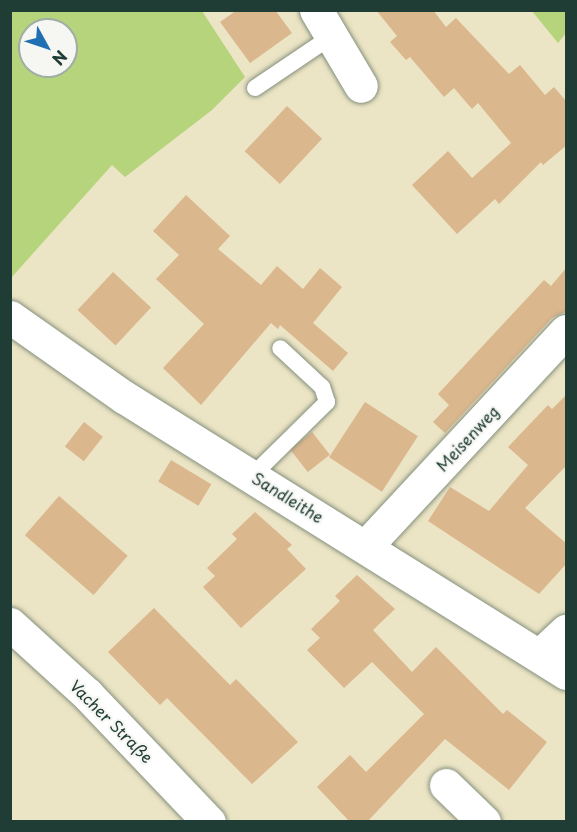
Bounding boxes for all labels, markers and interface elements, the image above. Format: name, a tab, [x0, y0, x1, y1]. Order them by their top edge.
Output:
north arrow	[18, 18, 78, 78]
text: N	[47, 46, 74, 71]
street label: Meisenweg	[432, 401, 502, 475]
street label: Sandleithe	[249, 468, 327, 526]
street label: Vacher Straße	[66, 675, 158, 767]

